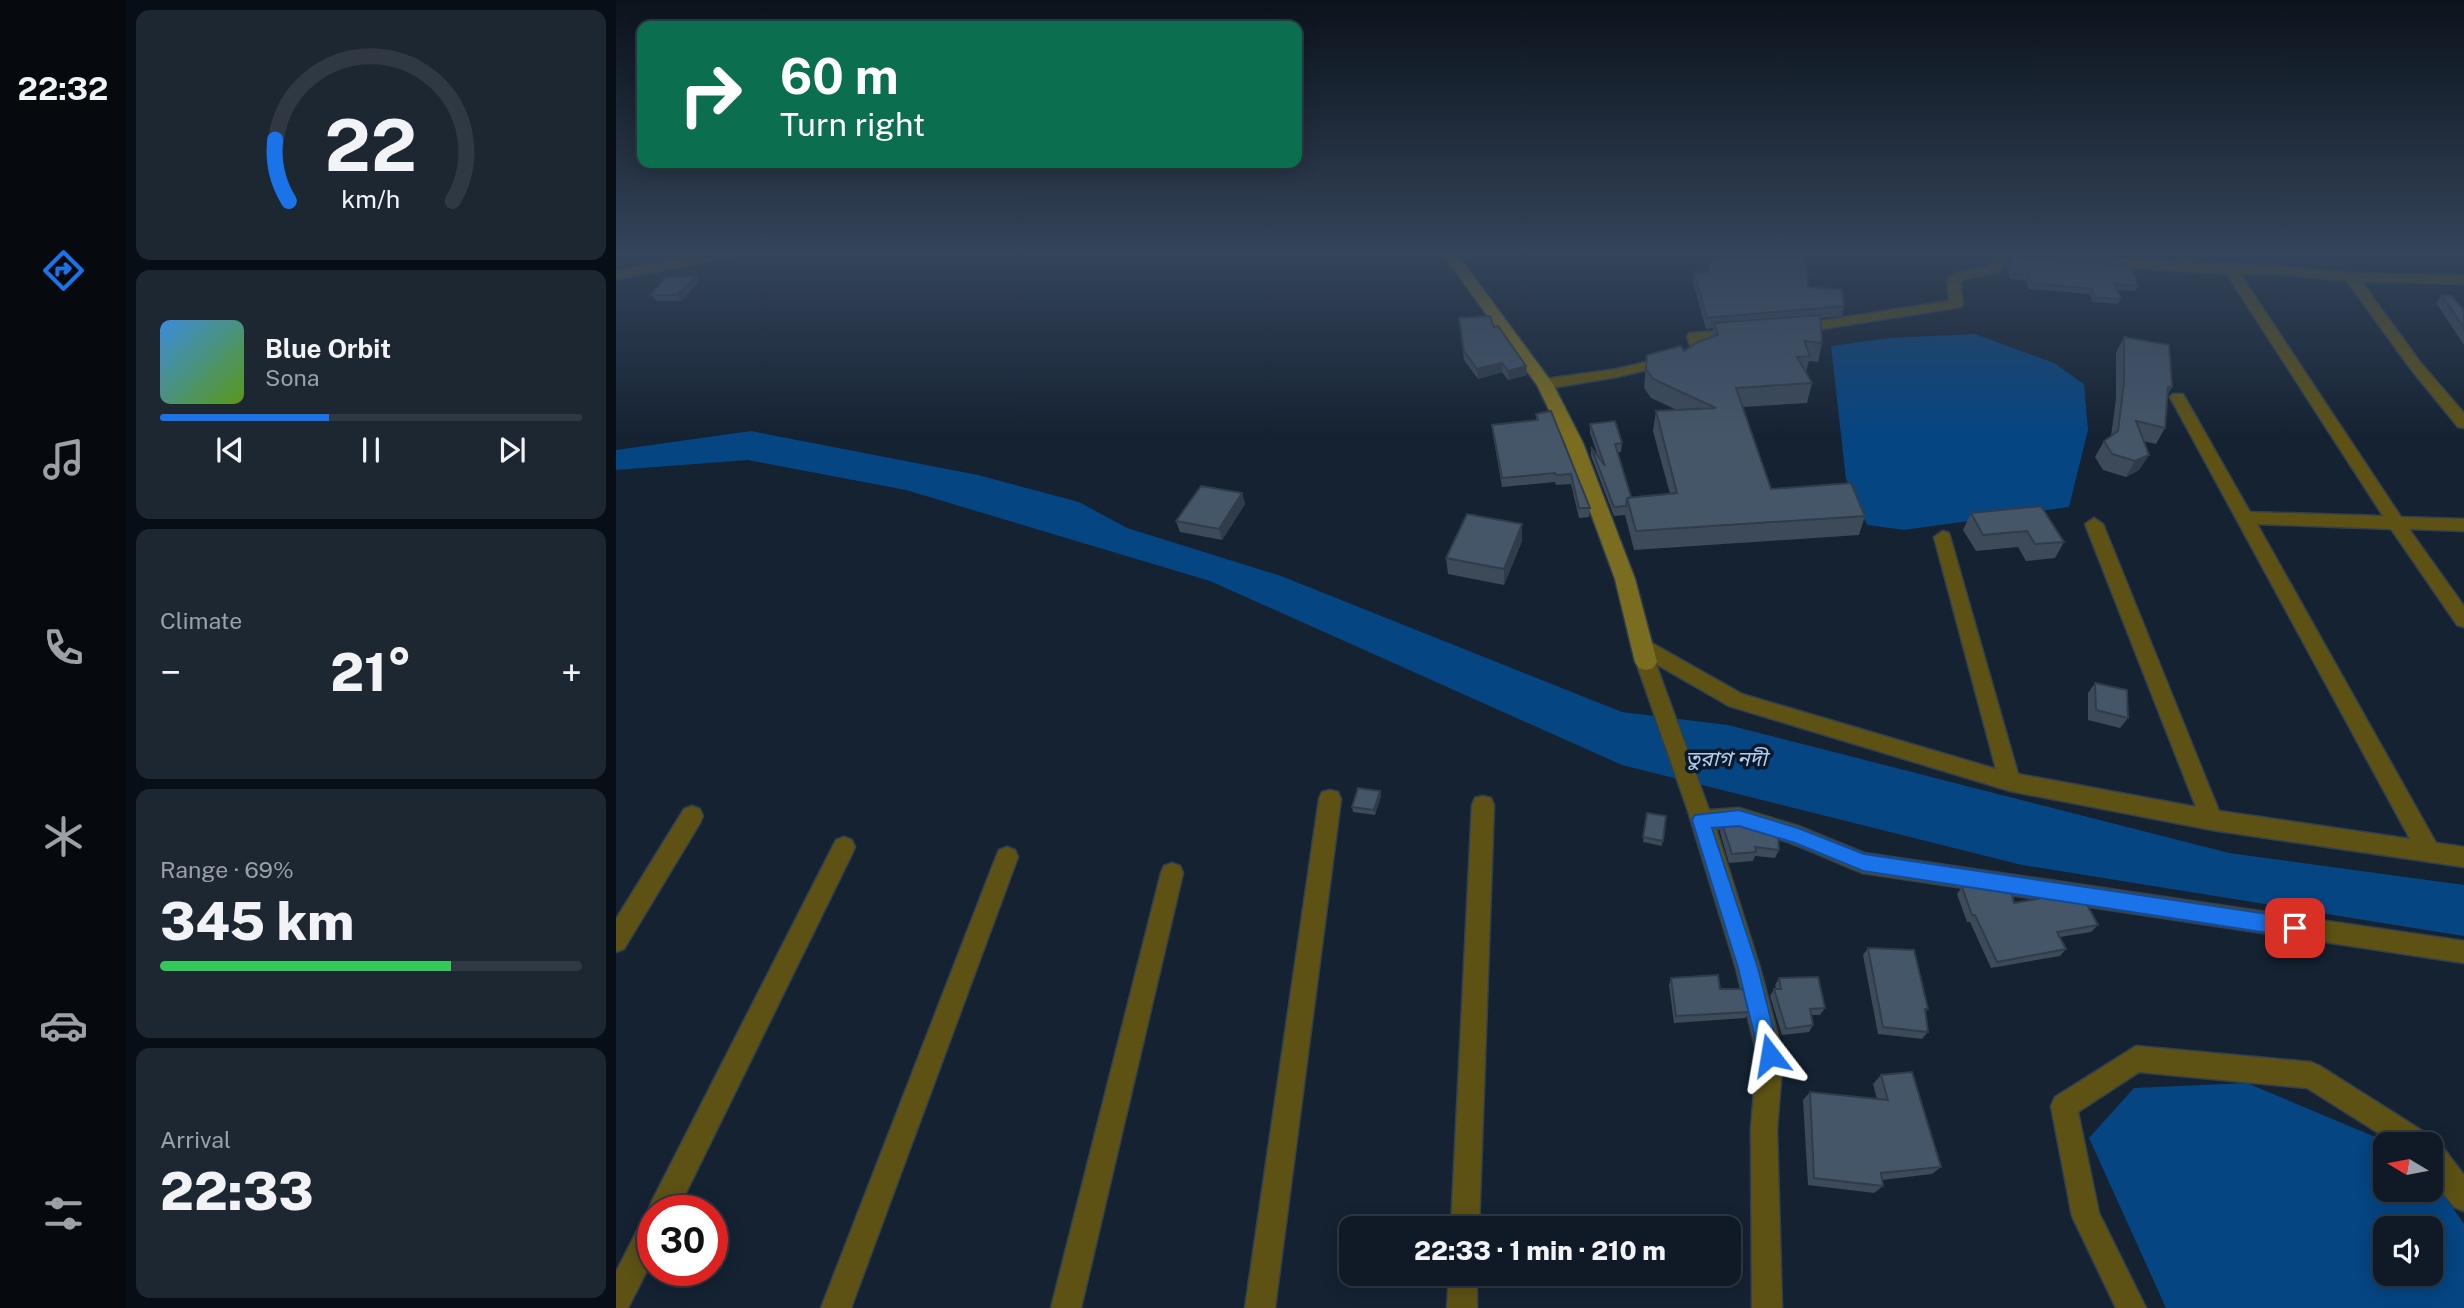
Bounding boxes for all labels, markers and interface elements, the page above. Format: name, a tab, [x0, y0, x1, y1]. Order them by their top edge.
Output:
text: 60 m	[780, 47, 899, 105]
icon: right	[665, 49, 756, 140]
text: 22:32	[18, 70, 108, 107]
text: 22	[325, 102, 417, 187]
text: Turn right	[780, 106, 925, 143]
text: km/h	[342, 184, 400, 214]
icon: directions	[39, 246, 88, 295]
text: Blue Orbit	[265, 333, 391, 364]
text: Sona	[265, 364, 319, 391]
icon: previous	[211, 431, 249, 469]
icon: pause	[352, 431, 390, 469]
icon: next	[493, 431, 531, 469]
icon: music	[39, 435, 88, 484]
text: Climate	[160, 607, 242, 634]
icon: phone	[39, 623, 88, 672]
text: 21°	[330, 642, 412, 703]
text: −	[160, 650, 181, 695]
text: +	[561, 650, 582, 695]
water label: তুরাগ নদী	[1685, 746, 1771, 771]
icon: climate	[39, 812, 88, 861]
text: Range · 69%	[160, 856, 294, 883]
text: 345 km	[160, 891, 354, 952]
pin	[2265, 898, 2325, 958]
icon: arrive	[2276, 909, 2314, 947]
icon: car	[39, 1001, 88, 1050]
position arrow	[1733, 1018, 1807, 1092]
text: Arrival	[160, 1126, 231, 1153]
north arrow	[2373, 1132, 2443, 1202]
map controls	[2373, 1132, 2443, 1286]
text: 22:33	[160, 1161, 314, 1222]
icon: filters	[39, 1189, 88, 1238]
speed limit sign: 30	[637, 1195, 728, 1286]
button: sound	[2373, 1216, 2443, 1286]
text: 22:33 · 1 min · 210 m	[1414, 1235, 1666, 1266]

